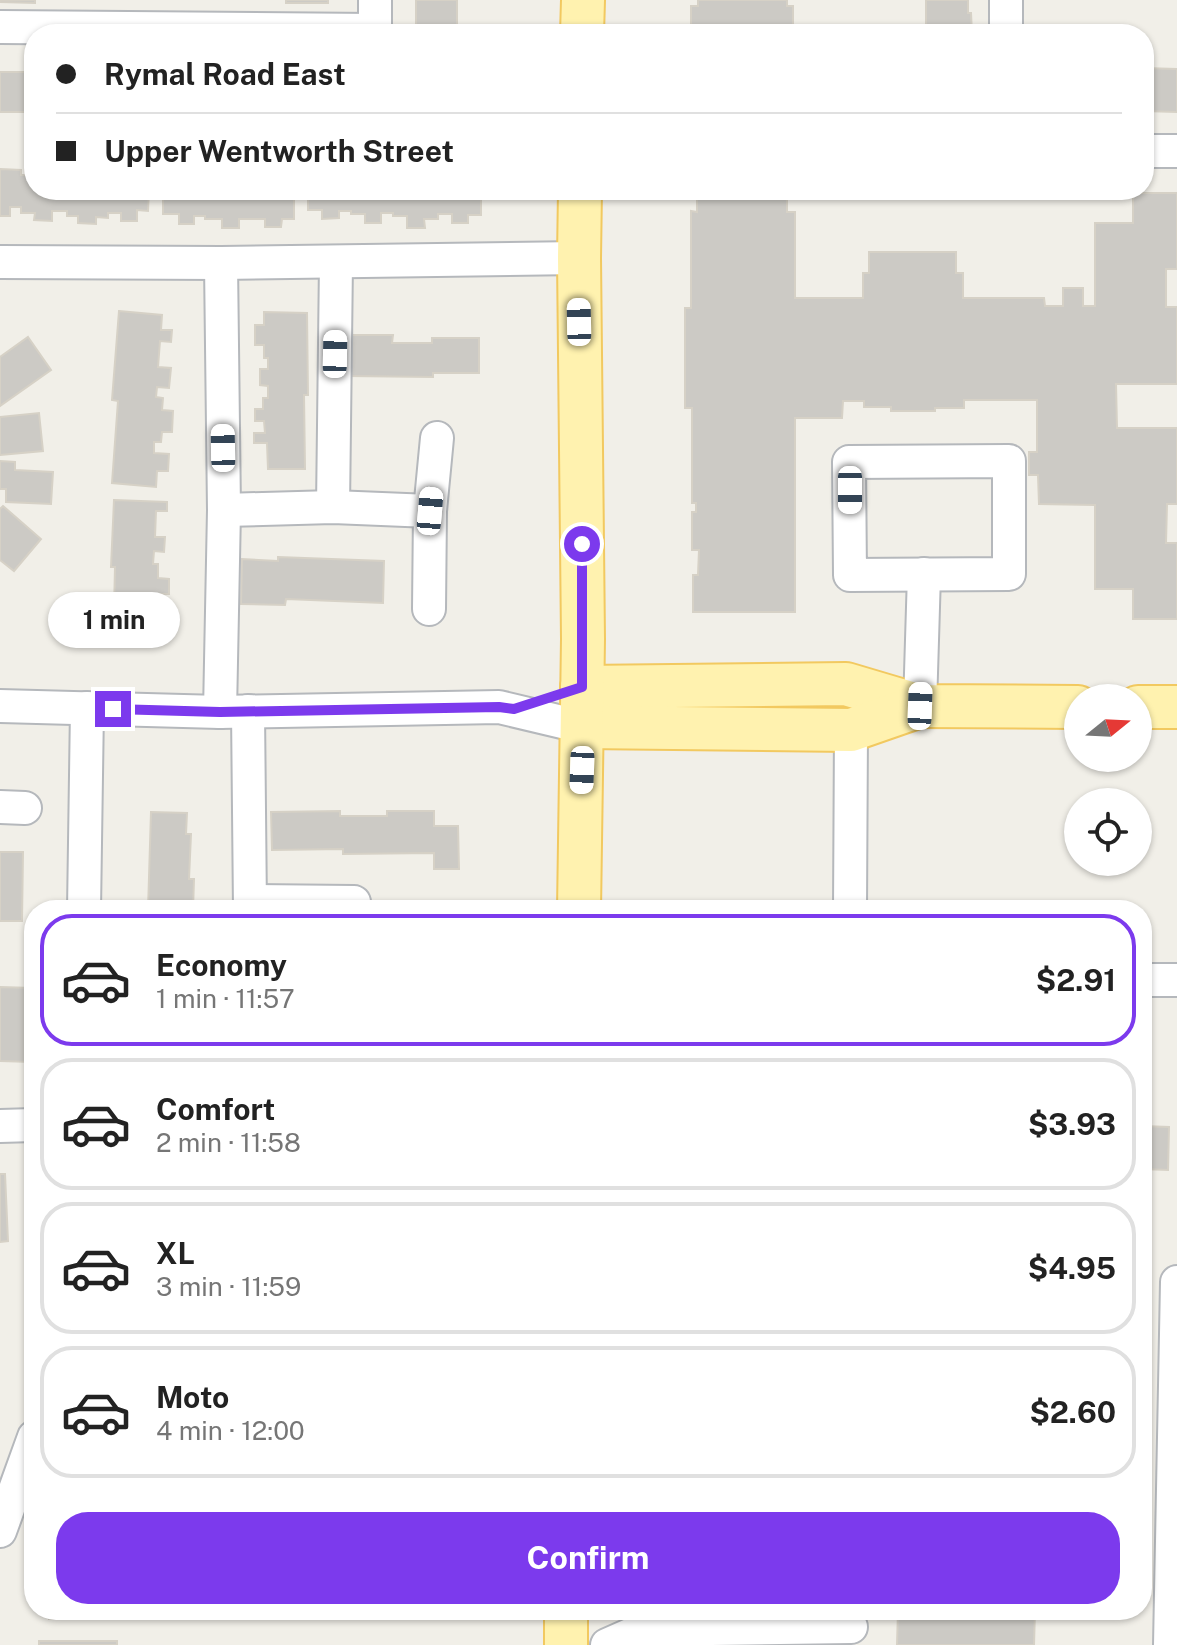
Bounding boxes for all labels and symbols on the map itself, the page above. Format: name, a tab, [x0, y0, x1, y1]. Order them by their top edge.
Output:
car	[567, 298, 591, 346]
car	[323, 330, 347, 378]
car	[211, 424, 235, 472]
car	[838, 466, 862, 514]
car	[416, 486, 444, 536]
route start	[564, 526, 600, 562]
callout: 1 min	[47, 593, 179, 649]
car	[907, 682, 933, 730]
north arrow	[1064, 684, 1152, 772]
route end	[95, 691, 131, 727]
car	[569, 746, 595, 794]

